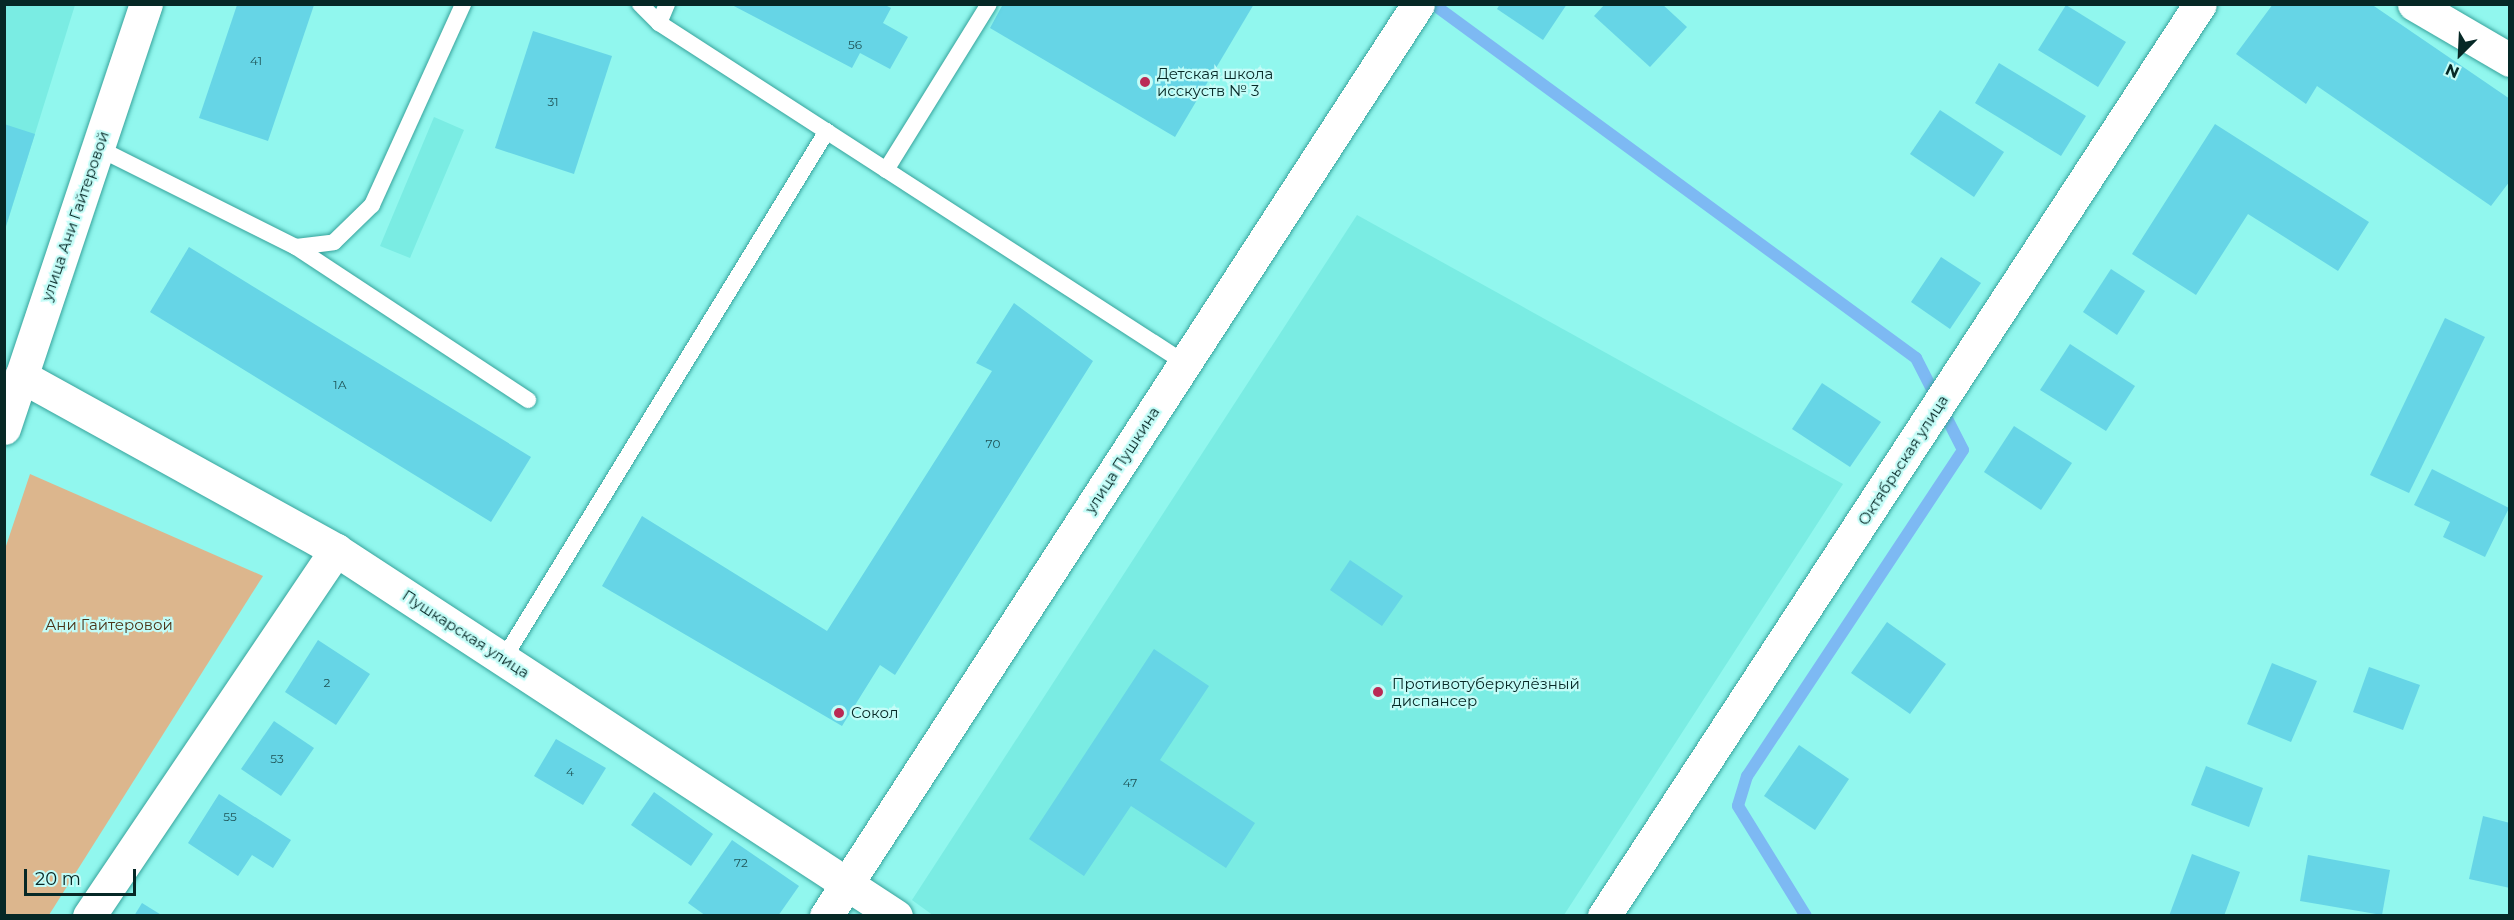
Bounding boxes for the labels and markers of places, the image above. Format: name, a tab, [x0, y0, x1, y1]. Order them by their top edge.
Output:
place label: Детская школа исскуств № 3	[1157, 64, 1273, 99]
marker: Детская школа исскуств № 3	[1138, 75, 1152, 89]
place label: Противотуберкулёзный диспансер	[1392, 674, 1580, 709]
marker: Противотуберкулёзный диспансер	[1369, 683, 1387, 701]
place label: Сокол	[851, 704, 898, 722]
marker: Сокол	[832, 706, 846, 720]

